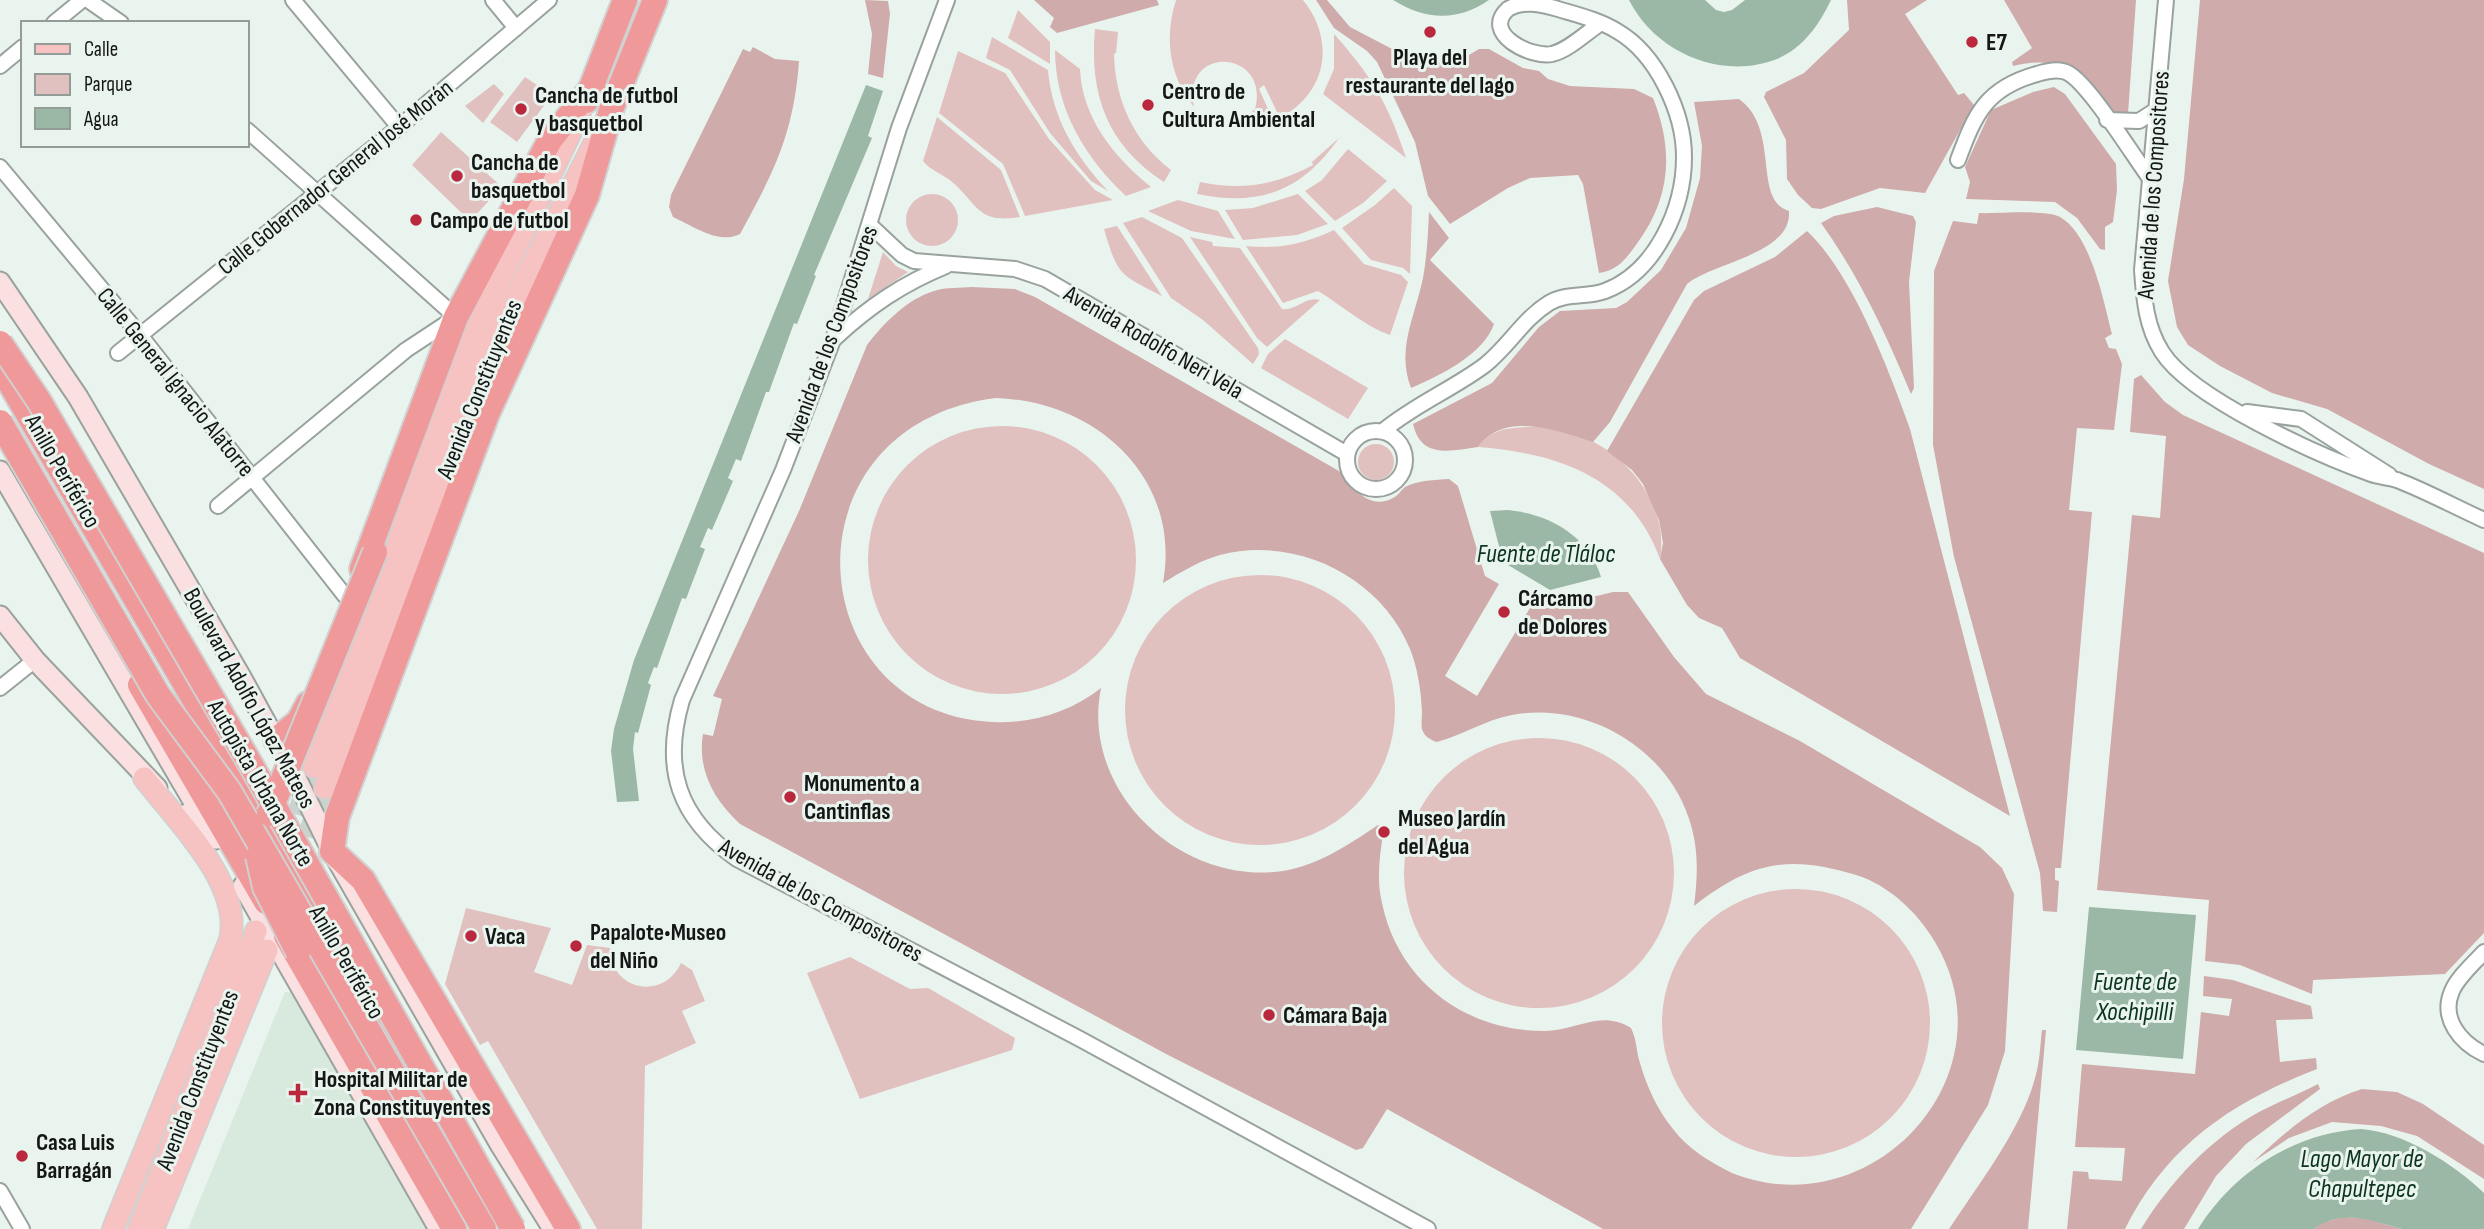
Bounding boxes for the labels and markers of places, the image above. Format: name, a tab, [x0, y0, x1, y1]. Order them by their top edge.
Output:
marker: Playa del restaurante del lago	[1422, 24, 1438, 40]
place label: E7	[1986, 28, 2007, 57]
marker: E7	[1964, 34, 1980, 50]
place label: Playa del restaurante del lago	[1346, 43, 1514, 100]
place label: Centro de Cultura Ambiental	[1162, 77, 1315, 134]
place label: Cancha de futbol y basquetbol	[535, 81, 678, 138]
marker: Centro de Cultura Ambiental	[1140, 97, 1156, 113]
marker: Cancha de futbol y basquetbol	[513, 101, 529, 117]
place label: Cancha de basquetbol	[471, 148, 565, 205]
marker: Cancha de basquetbol	[449, 168, 465, 184]
place label: Campo de futbol	[430, 206, 569, 235]
marker: Campo de futbol	[408, 212, 424, 228]
place label: Cárcamo de Dolores	[1518, 584, 1607, 641]
marker: Cárcamo de Dolores	[1496, 604, 1512, 620]
place label: Monumento a Cantinflas	[804, 769, 920, 826]
marker: Monumento a Cantinflas	[782, 789, 798, 805]
place label: Museo Jardín del Agua	[1398, 804, 1506, 861]
marker: Museo Jardín del Agua	[1376, 824, 1392, 840]
place label: Papalote•Museo del Niño	[590, 918, 726, 975]
place label: Vaca	[485, 922, 525, 951]
marker: Vaca	[463, 928, 479, 944]
marker: Papalote•Museo del Niño	[568, 938, 584, 954]
place label: Cámara Baja	[1283, 1001, 1387, 1030]
marker: Cámara Baja	[1261, 1007, 1277, 1023]
place label: Hospital Militar de Zona Constituyentes	[314, 1065, 491, 1122]
marker: Hospital Militar de Zona Constituyentes	[288, 1083, 308, 1103]
place label: Casa Luis Barragán	[36, 1128, 115, 1185]
marker: Casa Luis Barragán	[14, 1148, 30, 1164]

